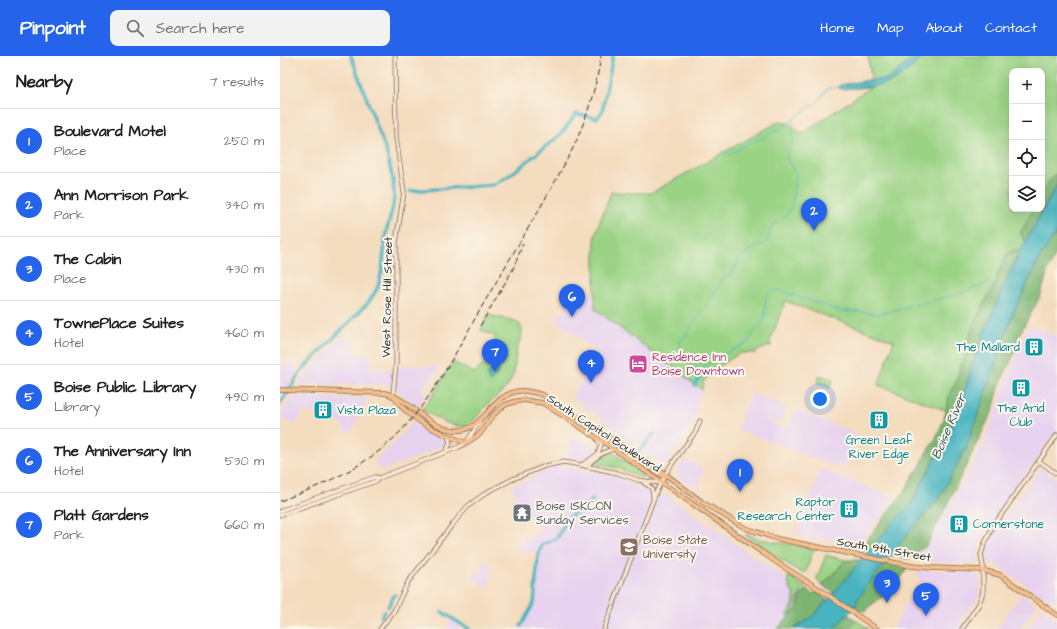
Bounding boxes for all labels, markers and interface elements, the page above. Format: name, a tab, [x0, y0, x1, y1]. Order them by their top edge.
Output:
search box	[110, 10, 390, 46]
text: Pinpoint	[20, 15, 86, 42]
icon: search	[124, 17, 146, 39]
text: Search here	[156, 18, 244, 39]
text: Home	[820, 18, 855, 38]
text: Map	[877, 18, 903, 38]
text: About	[925, 18, 963, 38]
text: Contact	[985, 18, 1037, 38]
map controls	[1009, 68, 1045, 212]
button: +	[1009, 68, 1045, 104]
text: Nearby	[16, 70, 73, 94]
text: 7 results	[210, 73, 264, 91]
button: −	[1009, 104, 1045, 140]
text: Boulevard Motel	[54, 121, 166, 142]
text: 1	[28, 132, 30, 150]
text: 250 m	[224, 132, 264, 150]
button: locate	[1009, 140, 1045, 176]
text: Place	[54, 142, 86, 160]
button: layers	[1009, 176, 1045, 212]
text: Ann Morrison Park	[54, 185, 188, 206]
text: 2	[25, 196, 33, 214]
text: 340 m	[225, 196, 264, 214]
pin: 2	[801, 198, 827, 231]
text: Park	[54, 206, 84, 224]
street label: West Rose Hill Street	[378, 236, 397, 358]
text: The Cabin	[54, 249, 121, 270]
text: 3	[26, 260, 32, 278]
text: 430 m	[225, 260, 264, 278]
text: Place	[54, 270, 86, 288]
pin: 6	[559, 284, 585, 317]
text: TownePlace Suites	[54, 313, 184, 334]
text: 4	[25, 324, 33, 342]
text: 460 m	[223, 324, 264, 342]
text: Hotel	[54, 334, 84, 352]
building icon: The Mallard	[1023, 336, 1045, 358]
pin: 7	[482, 339, 508, 372]
place label: The Mallard	[957, 339, 1020, 356]
place label: Residence Inn Boise Downtown	[652, 349, 744, 380]
pin: 4	[578, 350, 604, 383]
hotel icon: Residence Inn Boise Downtown	[627, 353, 649, 375]
text: Boise Public Library	[54, 377, 196, 398]
building icon: The Arid Club	[1010, 377, 1032, 399]
text: 5	[24, 388, 34, 406]
text: 490 m	[224, 388, 264, 406]
your location	[810, 389, 830, 409]
water label: Boise River	[927, 389, 971, 462]
street label: South Capitol Boulevard	[544, 390, 664, 477]
text: Library	[54, 398, 100, 416]
building icon: Vista Plaza	[312, 399, 334, 421]
place label: The Arid Club	[998, 400, 1045, 431]
place label: Vista Plaza	[337, 402, 396, 419]
building icon: Green Leaf River Edge	[868, 409, 890, 431]
place label: Green Leaf River Edge	[846, 432, 913, 464]
text: The Anniversary Inn	[54, 441, 191, 462]
text: 6	[25, 452, 33, 470]
text: 530 m	[225, 452, 264, 470]
pin: 1	[727, 459, 753, 492]
text: Hotel	[54, 462, 84, 480]
place label: Raptor Research Center	[737, 494, 835, 525]
place label: Boise ISKCON Sunday Services	[536, 498, 628, 530]
building icon: Raptor Research Center	[838, 498, 860, 520]
temple icon: Boise ISKCON Sunday Services	[511, 502, 533, 524]
text: Platt Gardens	[54, 505, 149, 526]
building icon: Cornerstone	[948, 513, 970, 535]
text: 7	[25, 516, 33, 534]
text: 660 m	[224, 516, 264, 534]
place label: Cornerstone	[973, 516, 1045, 533]
text: Park	[54, 526, 84, 544]
place label: Boise State University	[643, 532, 708, 564]
street label: South 9th Street	[835, 533, 933, 566]
school or university icon: Boise State University	[618, 536, 640, 558]
pin: 3	[874, 570, 900, 603]
pin: 5	[913, 583, 939, 616]

